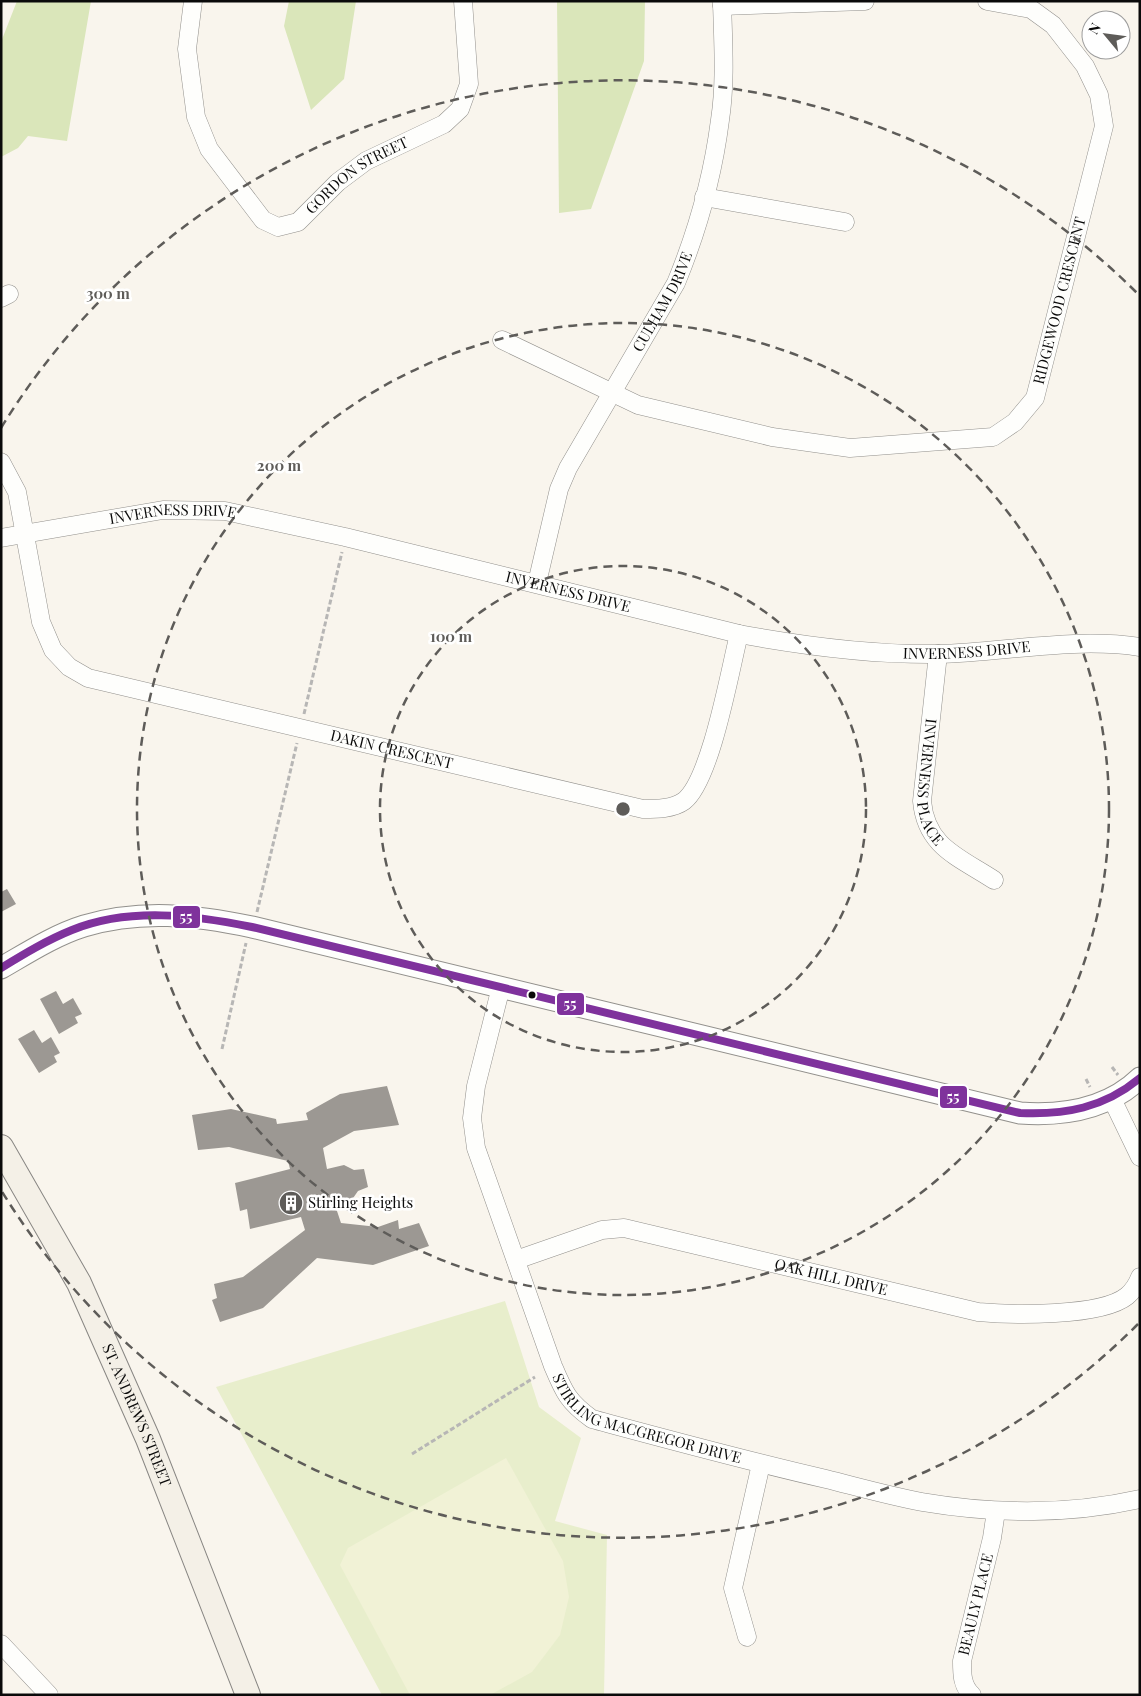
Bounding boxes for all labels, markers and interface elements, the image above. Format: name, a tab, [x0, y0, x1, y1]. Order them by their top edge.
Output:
north arrow	[1081, 10, 1131, 60]
text: N	[1083, 19, 1105, 37]
street label: GORDON STREET	[301, 131, 411, 218]
street label: RIDGEWOOD CRESCENT	[1028, 215, 1090, 386]
street label: CULHAM DRIVE	[627, 249, 696, 355]
text: 300 m	[86, 283, 130, 303]
text: 200 m	[257, 455, 302, 475]
street label: INVERNESS DRIVE	[108, 499, 239, 528]
street label: INVERNESS DRIVE	[504, 566, 633, 616]
text: 100 m	[430, 626, 473, 646]
street label: INVERNESS DRIVE	[903, 636, 1031, 663]
street label: INVERNESS PLACE	[913, 718, 949, 849]
street label: DAKIN CRESCENT	[328, 725, 455, 773]
centre of rings	[614, 800, 632, 818]
line badge: 55	[172, 905, 201, 929]
text: 55	[180, 907, 192, 926]
unlabelled marker	[527, 990, 537, 1000]
line badge: 55	[556, 992, 585, 1016]
text: 55	[564, 994, 576, 1013]
line badge: 55	[939, 1085, 968, 1109]
text: 55	[947, 1087, 959, 1106]
building icon: Stirling Heights	[278, 1190, 304, 1216]
place label: Stirling Heights	[308, 1192, 413, 1212]
street label: OAK HILL DRIVE	[773, 1253, 890, 1299]
street label: ST. ANDREWS STREET	[98, 1340, 177, 1489]
street label: STIRLING MACGREGOR DRIVE	[548, 1370, 744, 1467]
street label: BEAULY PLACE	[953, 1551, 997, 1657]

